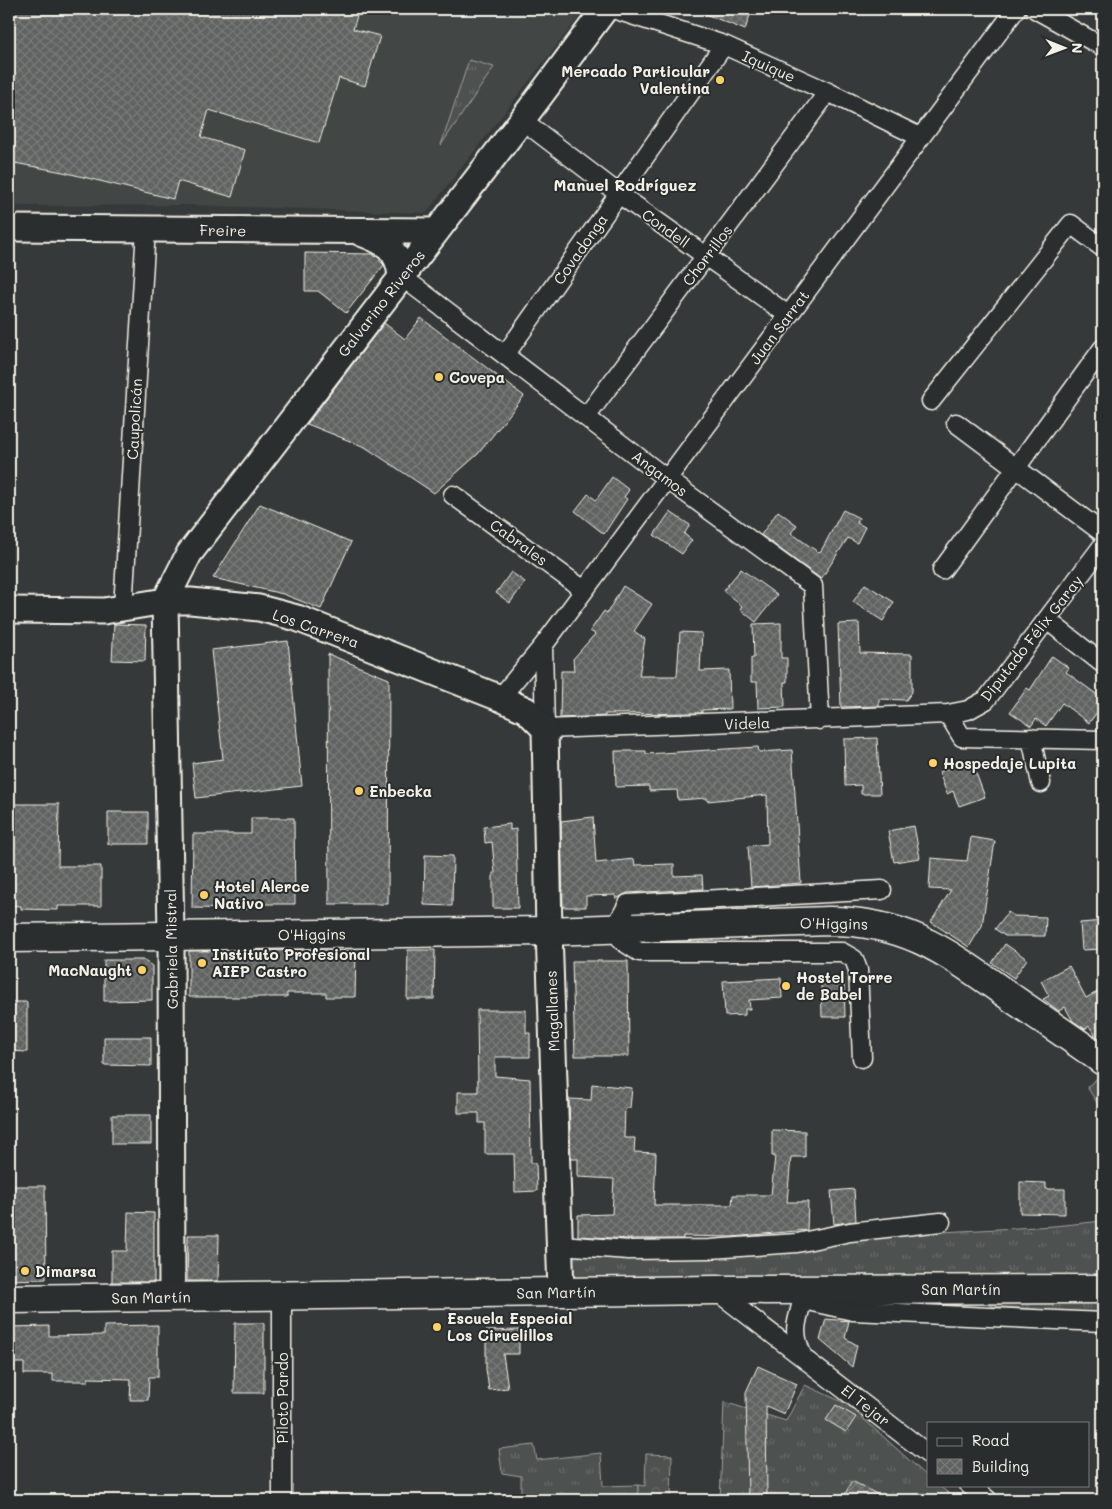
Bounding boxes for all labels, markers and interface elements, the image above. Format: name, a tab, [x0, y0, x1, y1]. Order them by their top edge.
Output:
north arrow	[1040, 22, 1090, 72]
text: N	[1068, 43, 1087, 54]
street label: Iquique	[739, 45, 799, 87]
place label: Mercado Particular Valentina	[561, 61, 710, 98]
marker: Mercado Particular Valentina	[714, 74, 726, 86]
district label: Manuel Rodríguez	[554, 174, 696, 195]
street label: Condell	[638, 204, 694, 252]
street label: Covadonga	[548, 210, 612, 288]
street label: Freire	[200, 220, 246, 240]
street label: Chorrillos	[678, 220, 736, 290]
street label: Galvarino Riveros	[333, 245, 429, 361]
street label: Juan Sarrat	[745, 286, 813, 368]
place label: Covepa	[449, 367, 505, 387]
marker: Covepa	[433, 371, 445, 383]
street label: Caupolicán	[122, 378, 146, 460]
street label: Angamos	[628, 445, 692, 501]
street label: Cabrales	[486, 514, 552, 570]
street label: Diputado Félix Garay	[975, 571, 1087, 705]
street label: Los Carrera	[270, 604, 362, 652]
street label: Videla	[724, 712, 770, 734]
place label: Hospedaje Lupita	[943, 753, 1077, 773]
marker: Hospedaje Lupita	[927, 757, 939, 769]
place label: Enbecka	[369, 781, 432, 801]
marker: Enbecka	[353, 785, 365, 797]
place label: Hotel Alerce Nativo	[214, 876, 309, 913]
street label: Gabriela Mistral	[160, 889, 182, 1009]
marker: Hotel Alerce Nativo	[198, 889, 210, 901]
street label: O'Higgins	[800, 912, 868, 934]
street label: O'Higgins	[278, 923, 346, 945]
place label: Instituto Profesional AIEP Castro	[212, 944, 370, 981]
marker: Instituto Profesional AIEP Castro	[196, 957, 208, 969]
place label: MacNaught	[48, 960, 132, 980]
marker: MacNaught	[136, 964, 148, 976]
place label: Hostel Torre de Babel	[796, 967, 892, 1004]
street label: Magallanes	[541, 970, 563, 1052]
marker: Hostel Torre de Babel	[780, 980, 792, 992]
place label: Dimarsa	[35, 1261, 97, 1281]
marker: Dimarsa	[19, 1265, 31, 1277]
street label: San Martín	[921, 1279, 1001, 1299]
street label: San Martín	[516, 1281, 596, 1303]
street label: San Martín	[111, 1286, 191, 1308]
place label: Escuela Especial Los Ciruelillos	[447, 1308, 572, 1345]
marker: Escuela Especial Los Ciruelillos	[431, 1321, 443, 1333]
street label: Piloto Pardo	[272, 1352, 292, 1444]
street label: El Tejar	[837, 1380, 895, 1430]
legend	[927, 1422, 1090, 1486]
text: Road	[972, 1430, 1009, 1450]
text: Building	[972, 1456, 1029, 1476]

